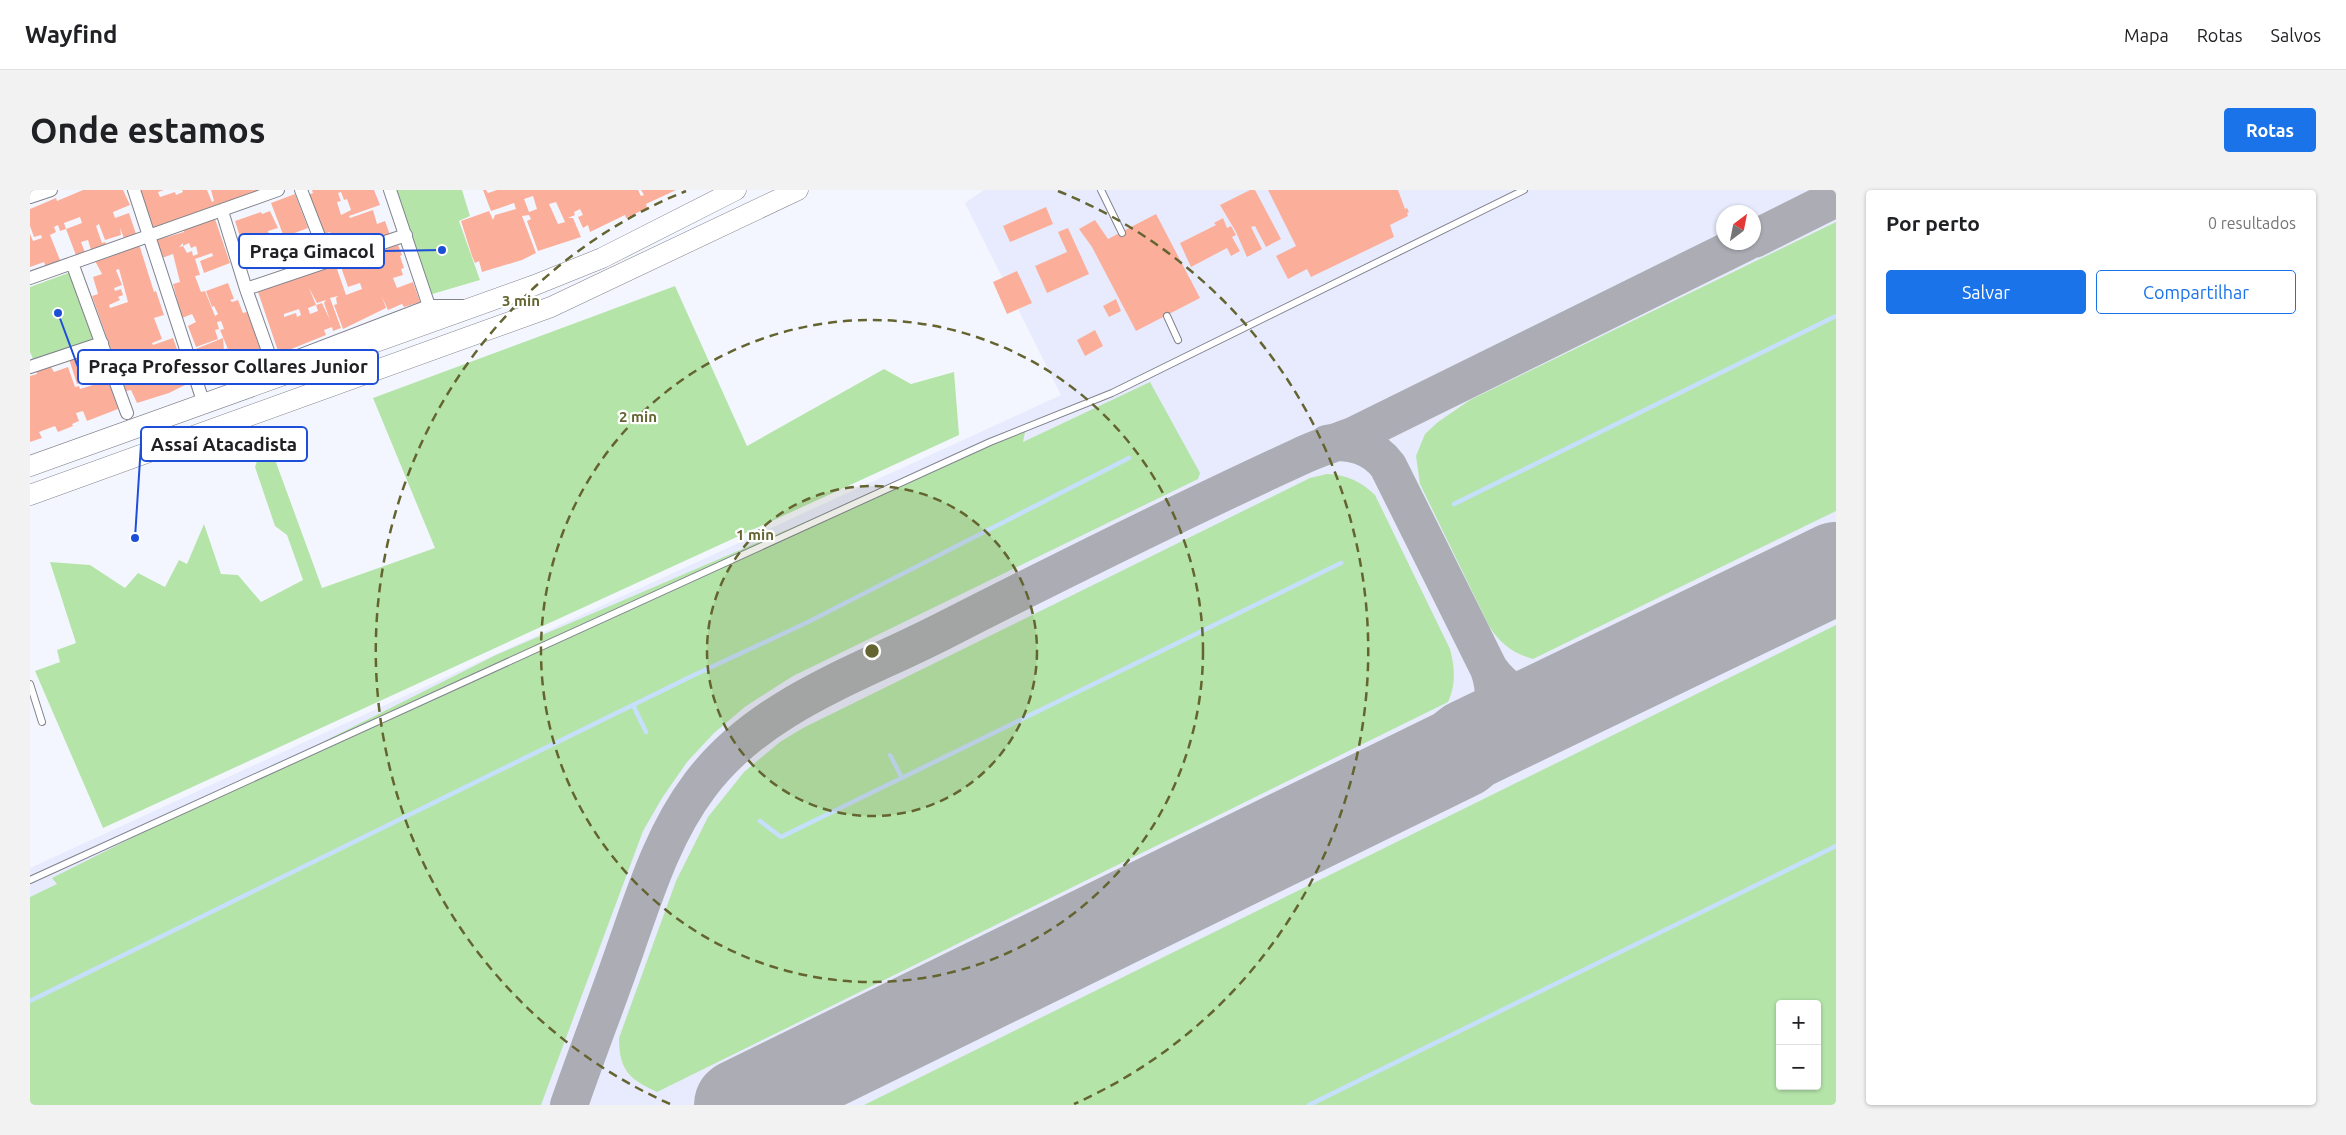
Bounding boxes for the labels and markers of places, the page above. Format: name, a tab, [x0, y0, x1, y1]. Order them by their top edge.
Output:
callout: Praça Gimacol	[239, 234, 384, 268]
callout: Praça Professor Collares Junior	[78, 350, 378, 384]
callout: Assaí Atacadista	[141, 427, 307, 461]
centre of rings	[863, 642, 881, 660]

